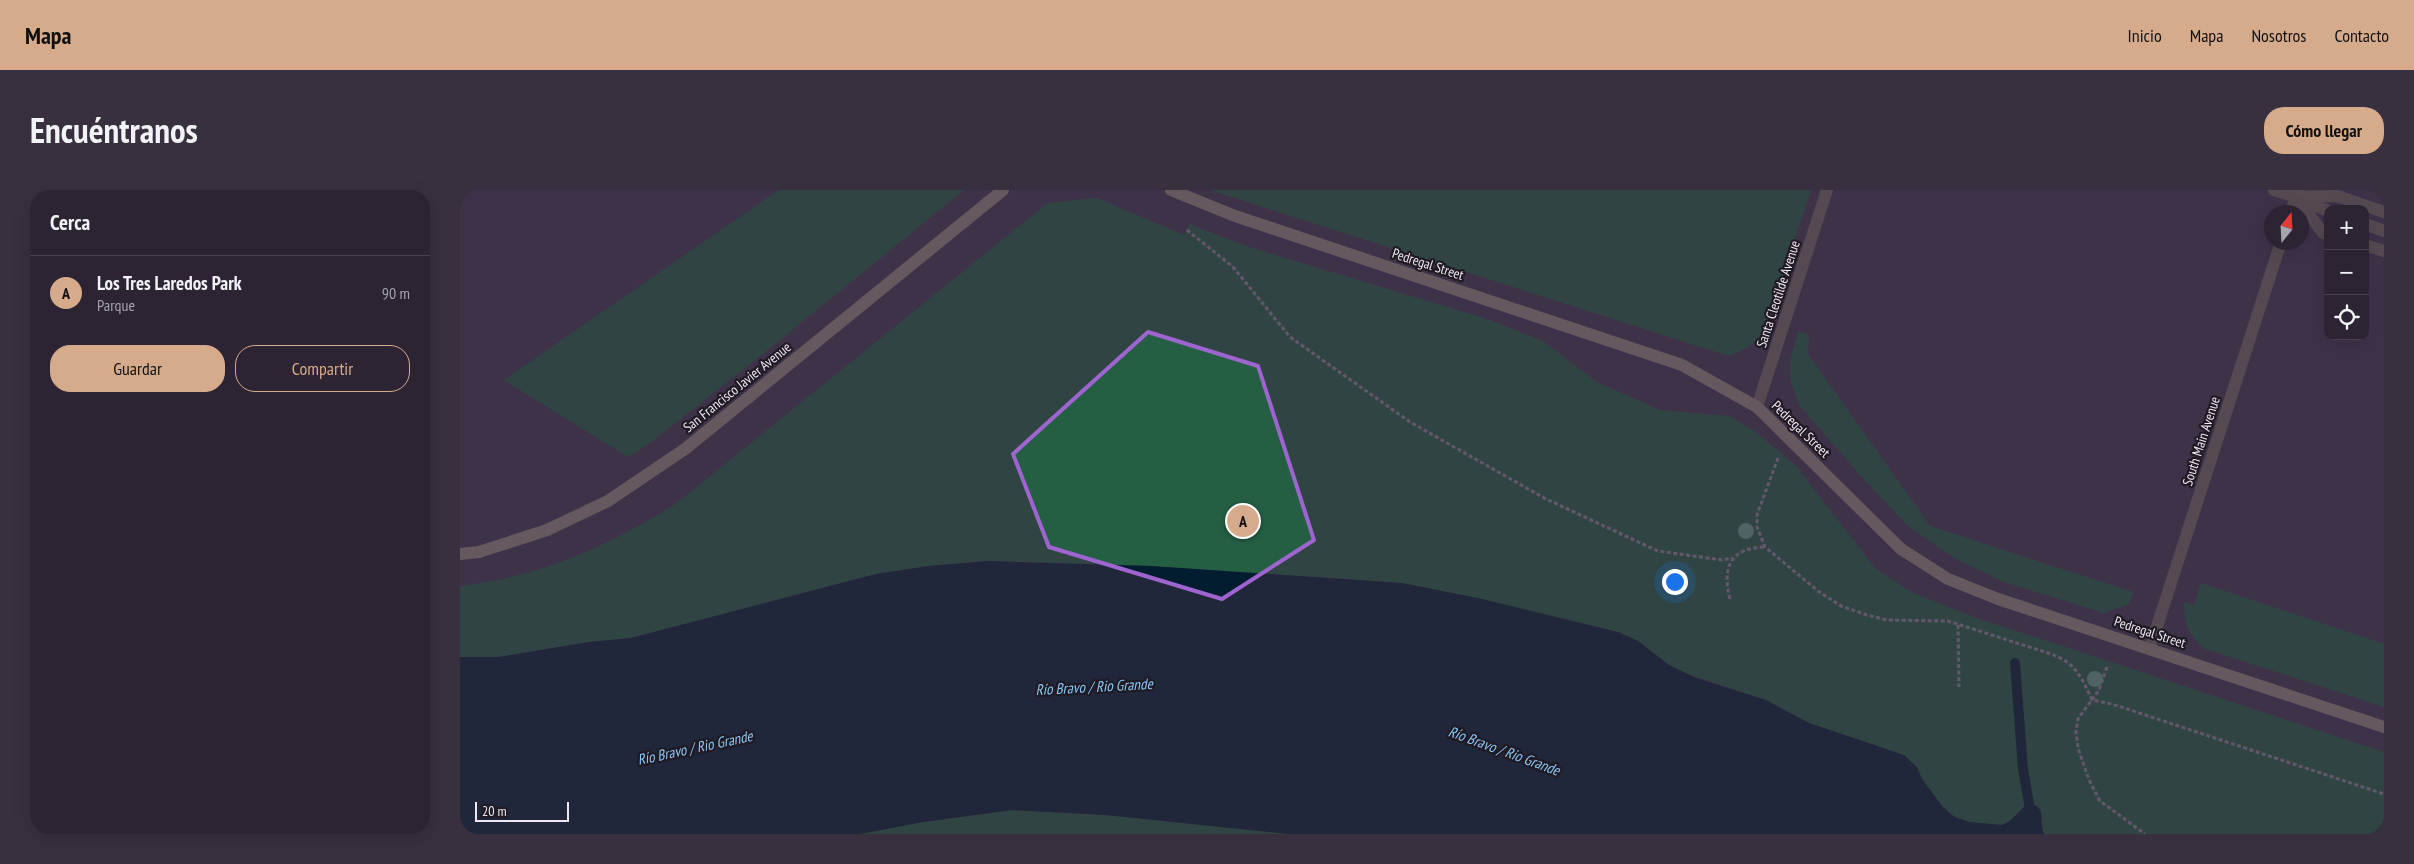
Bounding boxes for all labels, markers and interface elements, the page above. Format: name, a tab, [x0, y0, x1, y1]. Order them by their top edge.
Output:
text: Mapa	[25, 20, 72, 51]
text: Inicio	[2128, 24, 2162, 47]
text: Mapa	[2190, 24, 2223, 47]
text: Nosotros	[2251, 24, 2306, 47]
text: Contacto	[2334, 24, 2389, 47]
text: Encuéntranos	[30, 107, 198, 153]
button: Cómo llegar	[2264, 107, 2384, 154]
north arrow	[2264, 205, 2309, 250]
map controls	[2324, 205, 2369, 340]
button: +	[2324, 205, 2369, 250]
text: Cerca	[50, 209, 90, 236]
street label: Santa Cleotilde Avenue	[1752, 238, 1804, 350]
street label: Pedregal Street	[1390, 244, 1466, 284]
button: −	[2324, 250, 2369, 295]
text: Los Tres Laredos Park	[97, 271, 242, 295]
text: A	[62, 283, 70, 303]
text: 90 m	[382, 283, 410, 303]
text: Parque	[97, 295, 135, 315]
button: locate	[2324, 295, 2369, 340]
street label: San Francisco Javier Avenue	[679, 338, 795, 436]
button: Guardar	[50, 345, 225, 392]
button: Compartir	[235, 345, 410, 392]
street label: South Main Avenue	[2178, 394, 2224, 488]
street label: Pedregal Street	[1768, 397, 1834, 461]
pin: A	[1227, 502, 1259, 540]
your location	[1662, 569, 1688, 595]
street label: Pedregal Street	[2112, 612, 2188, 652]
water label: Río Bravo / Rio Grande	[1035, 674, 1154, 699]
water label: Río Bravo / Rio Grande	[1446, 722, 1563, 780]
water label: Río Bravo / Rio Grande	[636, 726, 755, 769]
scale bar	[475, 799, 569, 822]
text: 20 m	[482, 802, 507, 820]

